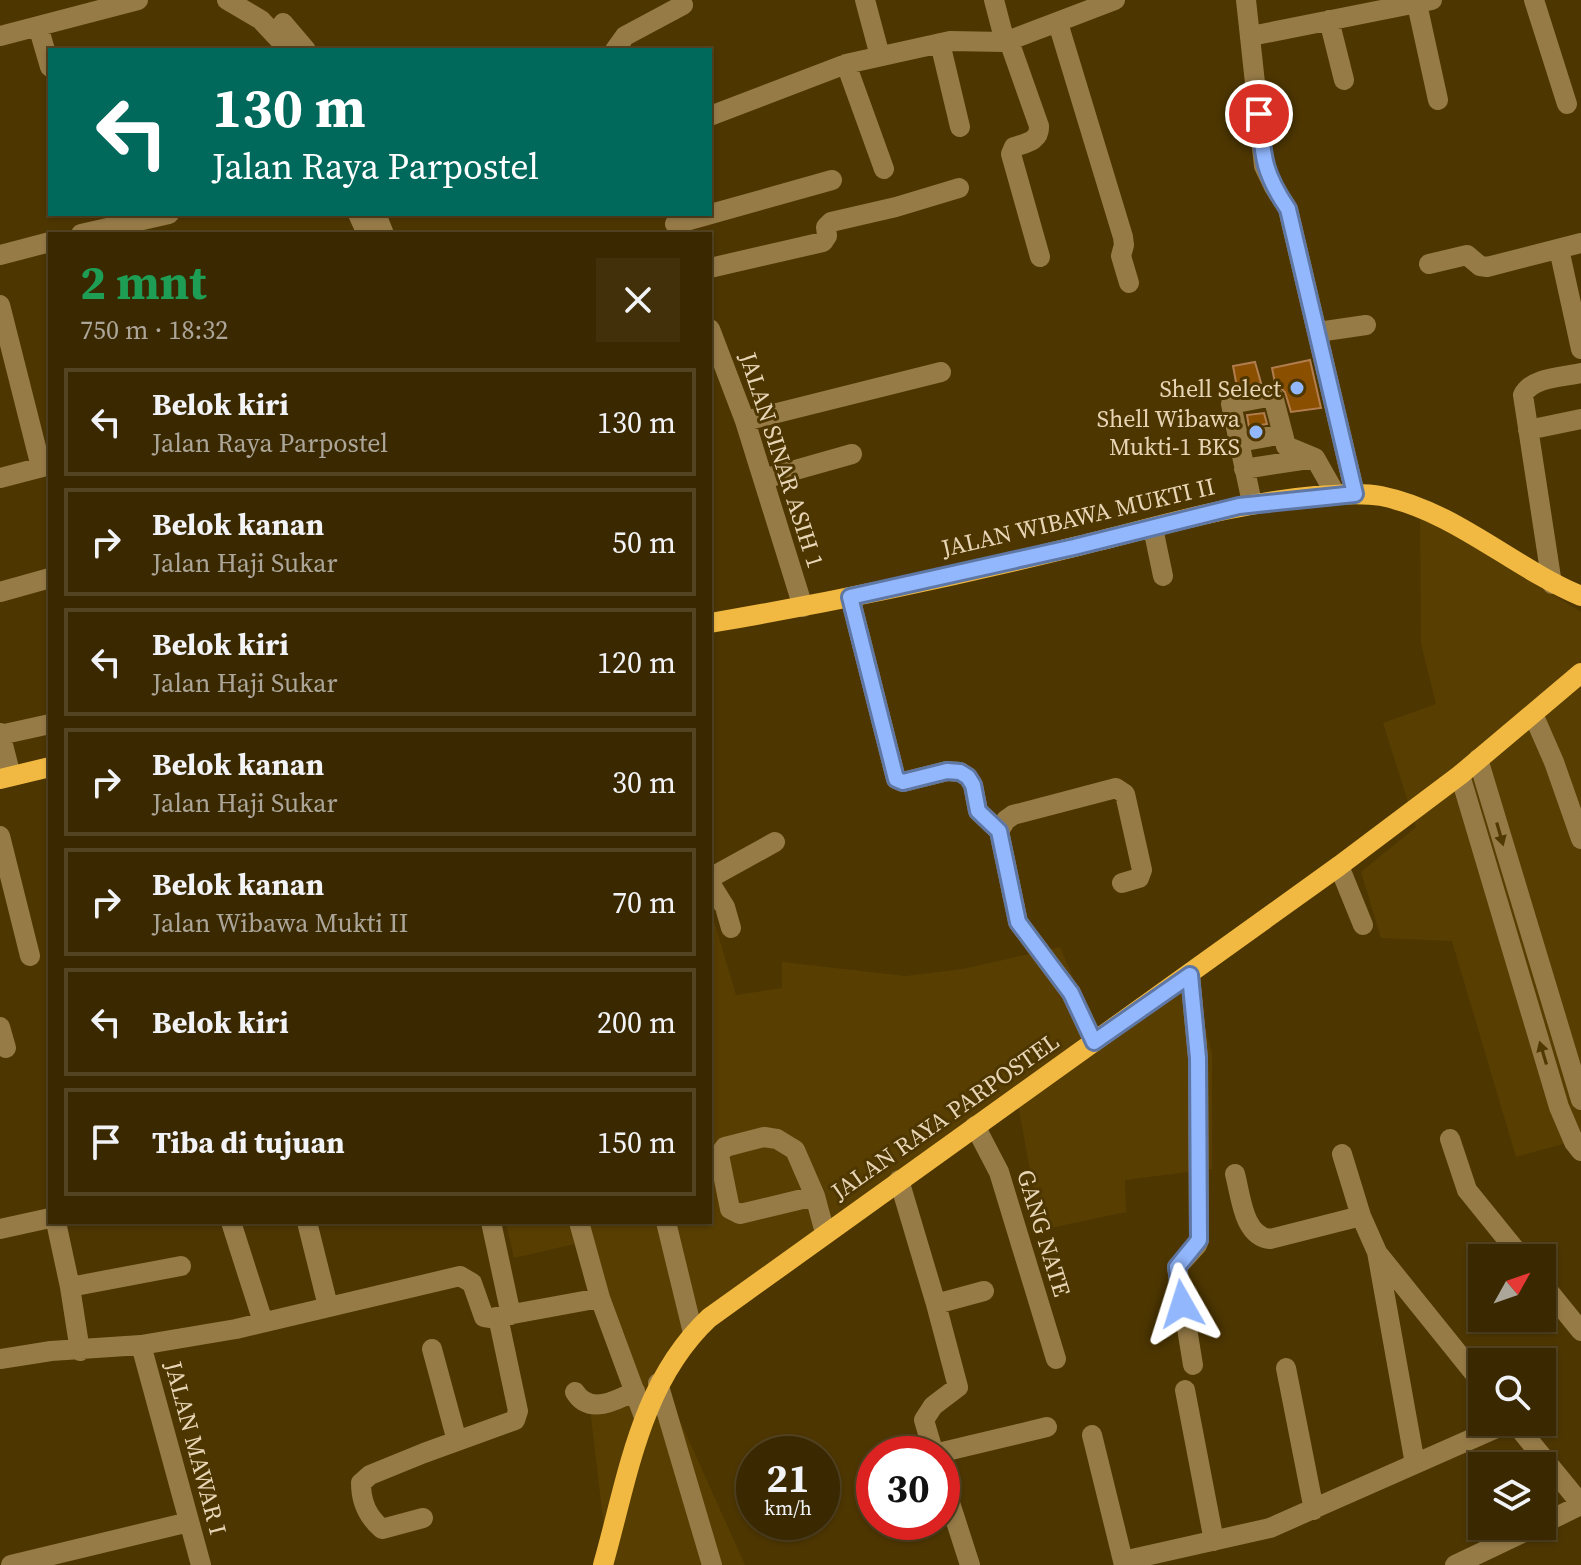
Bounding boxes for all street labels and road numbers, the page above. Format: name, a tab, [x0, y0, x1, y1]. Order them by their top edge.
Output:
street label: JALAN SINAR ASIH 1	[731, 347, 832, 572]
street label: JALAN WIBAWA MUKTI II	[937, 469, 1218, 565]
street label: JALAN RAYA PARPOSTEL	[824, 1025, 1066, 1208]
street label: GANG NATE	[1009, 1166, 1079, 1300]
street label: JALAN MAWAR I	[157, 1357, 235, 1538]

